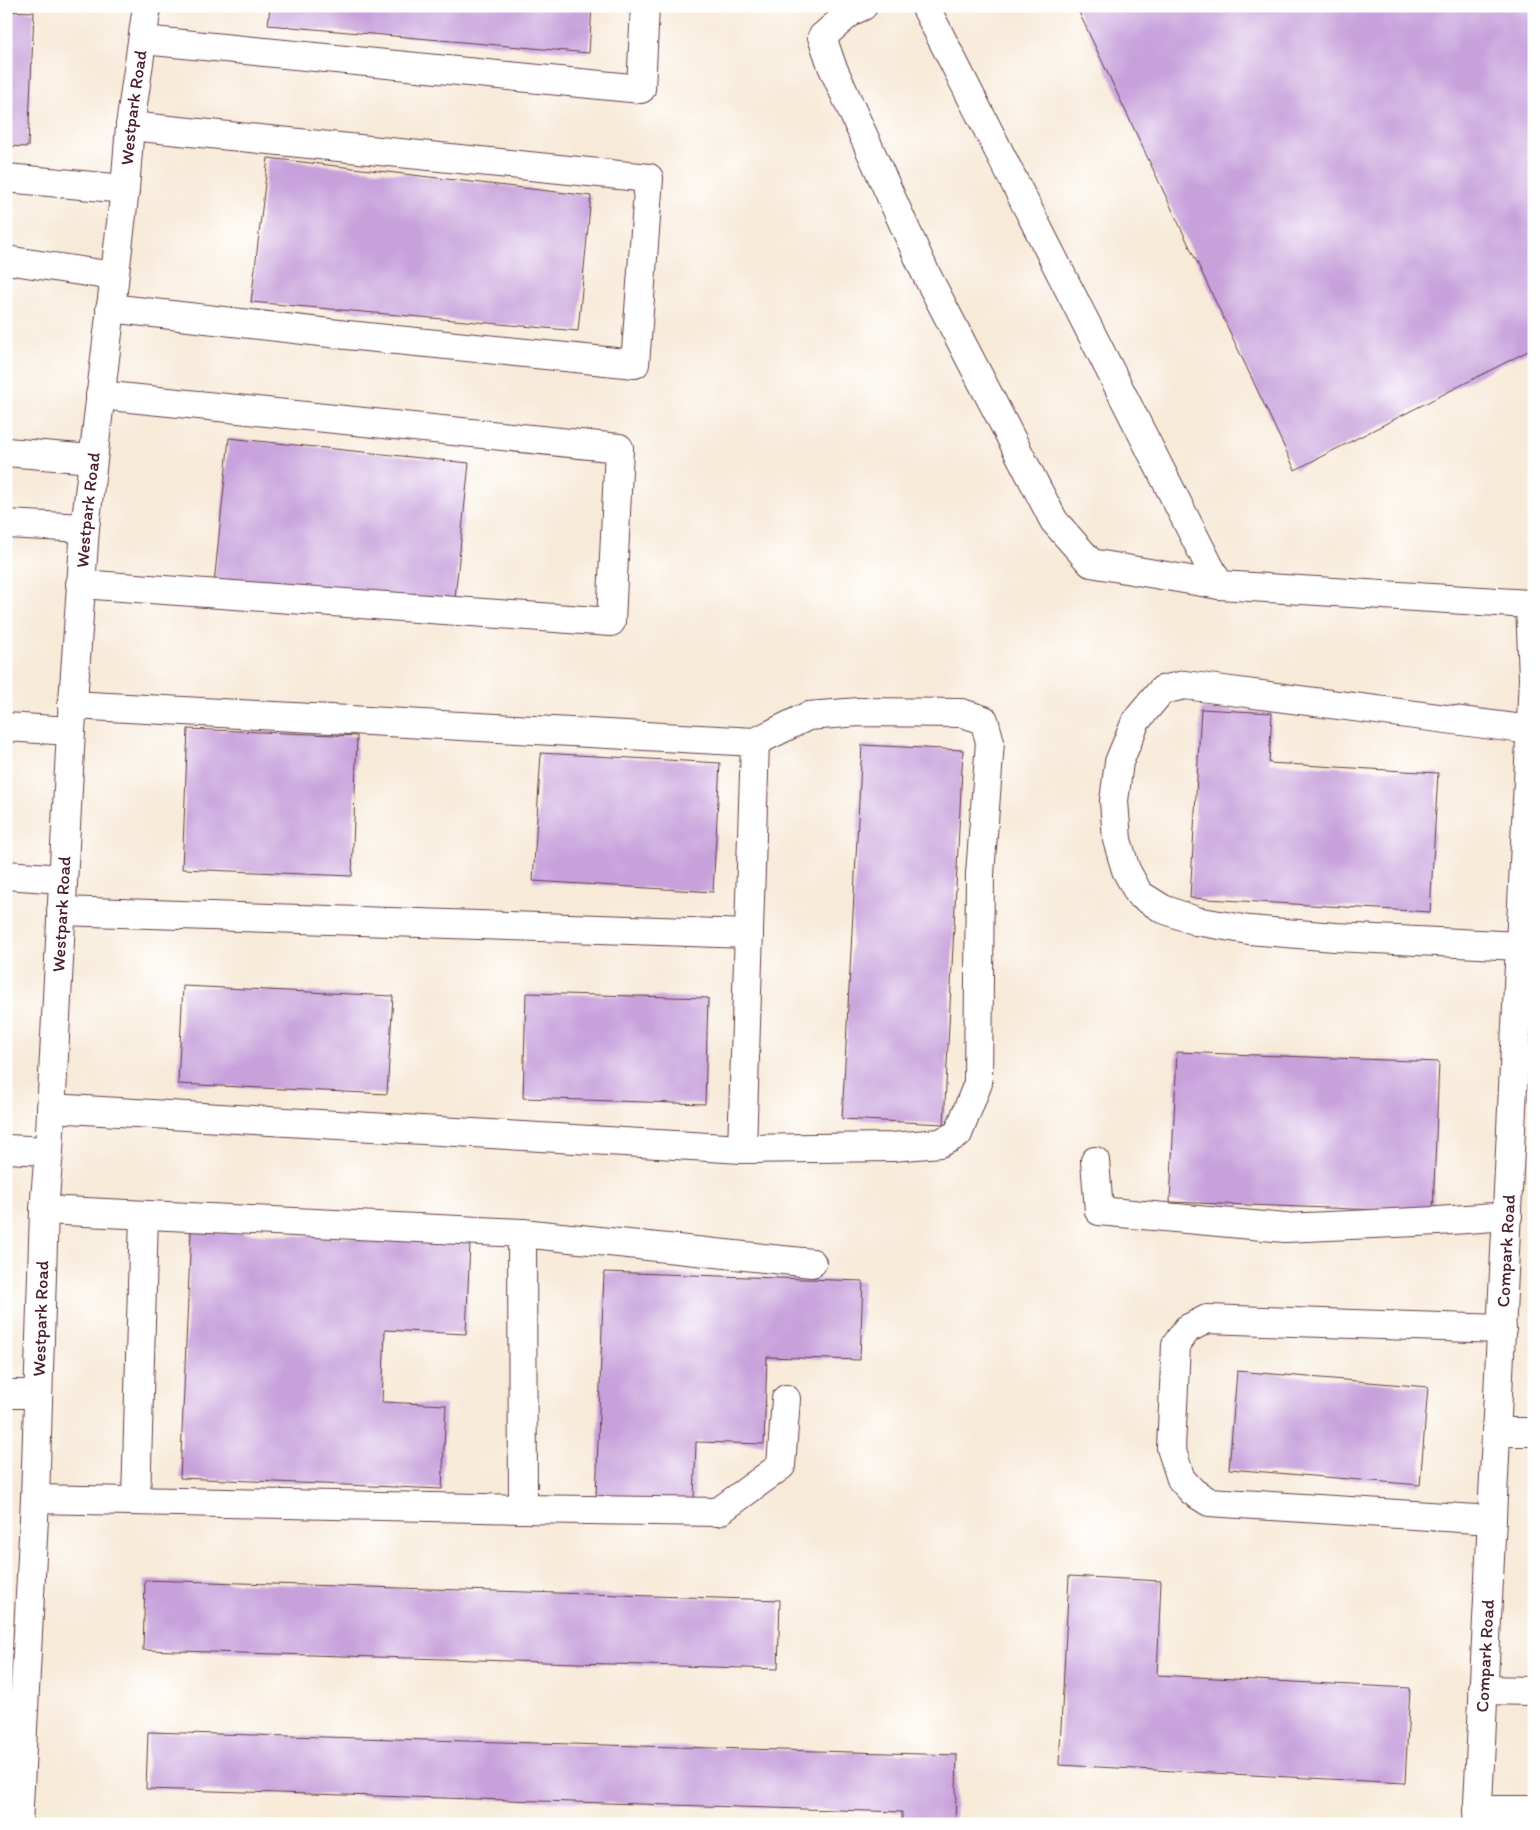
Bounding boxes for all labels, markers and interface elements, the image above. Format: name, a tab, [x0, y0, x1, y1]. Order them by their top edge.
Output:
street label: Westpark Road	[116, 48, 152, 166]
street label: Westpark Road	[71, 451, 105, 569]
street label: Westpark Road	[47, 855, 75, 973]
street label: Compark Road	[1492, 1194, 1520, 1308]
street label: Westpark Road	[28, 1260, 53, 1377]
street label: Compark Road	[1471, 1599, 1499, 1713]

